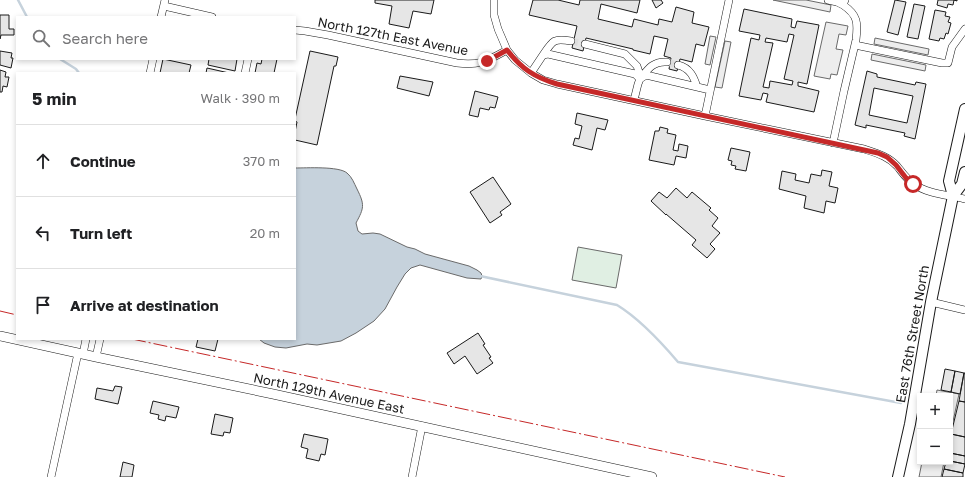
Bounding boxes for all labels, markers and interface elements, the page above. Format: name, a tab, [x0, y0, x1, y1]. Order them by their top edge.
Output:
street label: North 127th East Avenue	[316, 14, 470, 58]
search box	[16, 16, 296, 60]
icon: search	[30, 27, 52, 49]
text: Search here	[62, 29, 148, 47]
route end	[478, 52, 496, 70]
text: 5 min	[32, 88, 76, 109]
text: Walk · 390 m	[201, 90, 280, 106]
icon: ahead	[32, 150, 54, 172]
text: Continue	[70, 152, 136, 170]
text: 370 m	[243, 153, 280, 169]
route start	[904, 175, 922, 193]
icon: left	[32, 222, 54, 244]
text: Turn left	[70, 224, 132, 242]
text: 20 m	[250, 225, 280, 241]
street label: East 76th Street North	[892, 264, 932, 404]
icon: arrive	[32, 294, 54, 316]
text: Arrive at destination	[70, 296, 219, 314]
street label: North 129th Avenue East	[252, 369, 406, 417]
map controls	[917, 393, 953, 465]
button: +	[917, 393, 953, 429]
button: −	[917, 429, 953, 465]

